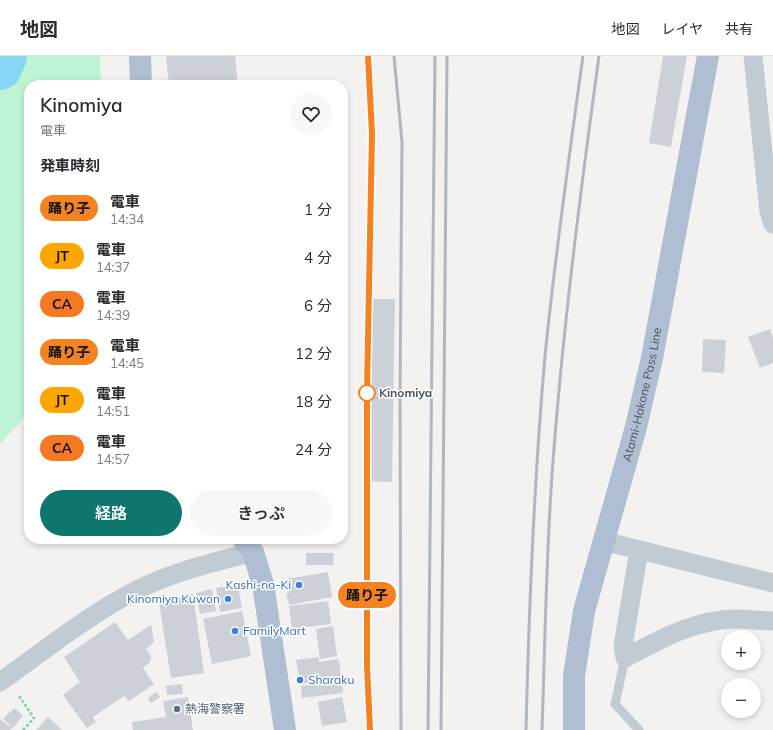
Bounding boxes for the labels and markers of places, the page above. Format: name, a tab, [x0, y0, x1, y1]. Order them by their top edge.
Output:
marker: Kinomiya	[358, 384, 376, 402]
place label: Kinomiya	[379, 385, 432, 400]
place label: Kashi-no-Ki	[226, 577, 291, 592]
marker: Kashi-no-Ki	[294, 580, 304, 590]
place label: Kinomiya Kuwon	[127, 591, 220, 606]
marker: Kinomiya Kuwon	[223, 594, 233, 604]
place label: FamilyMart	[243, 623, 306, 638]
marker: FamilyMart	[230, 626, 240, 636]
place label: Sharaku	[308, 672, 354, 687]
marker: Sharaku	[295, 675, 305, 685]
place label: 熱海警察署	[185, 701, 245, 716]
marker: 熱海警察署	[172, 704, 182, 714]

